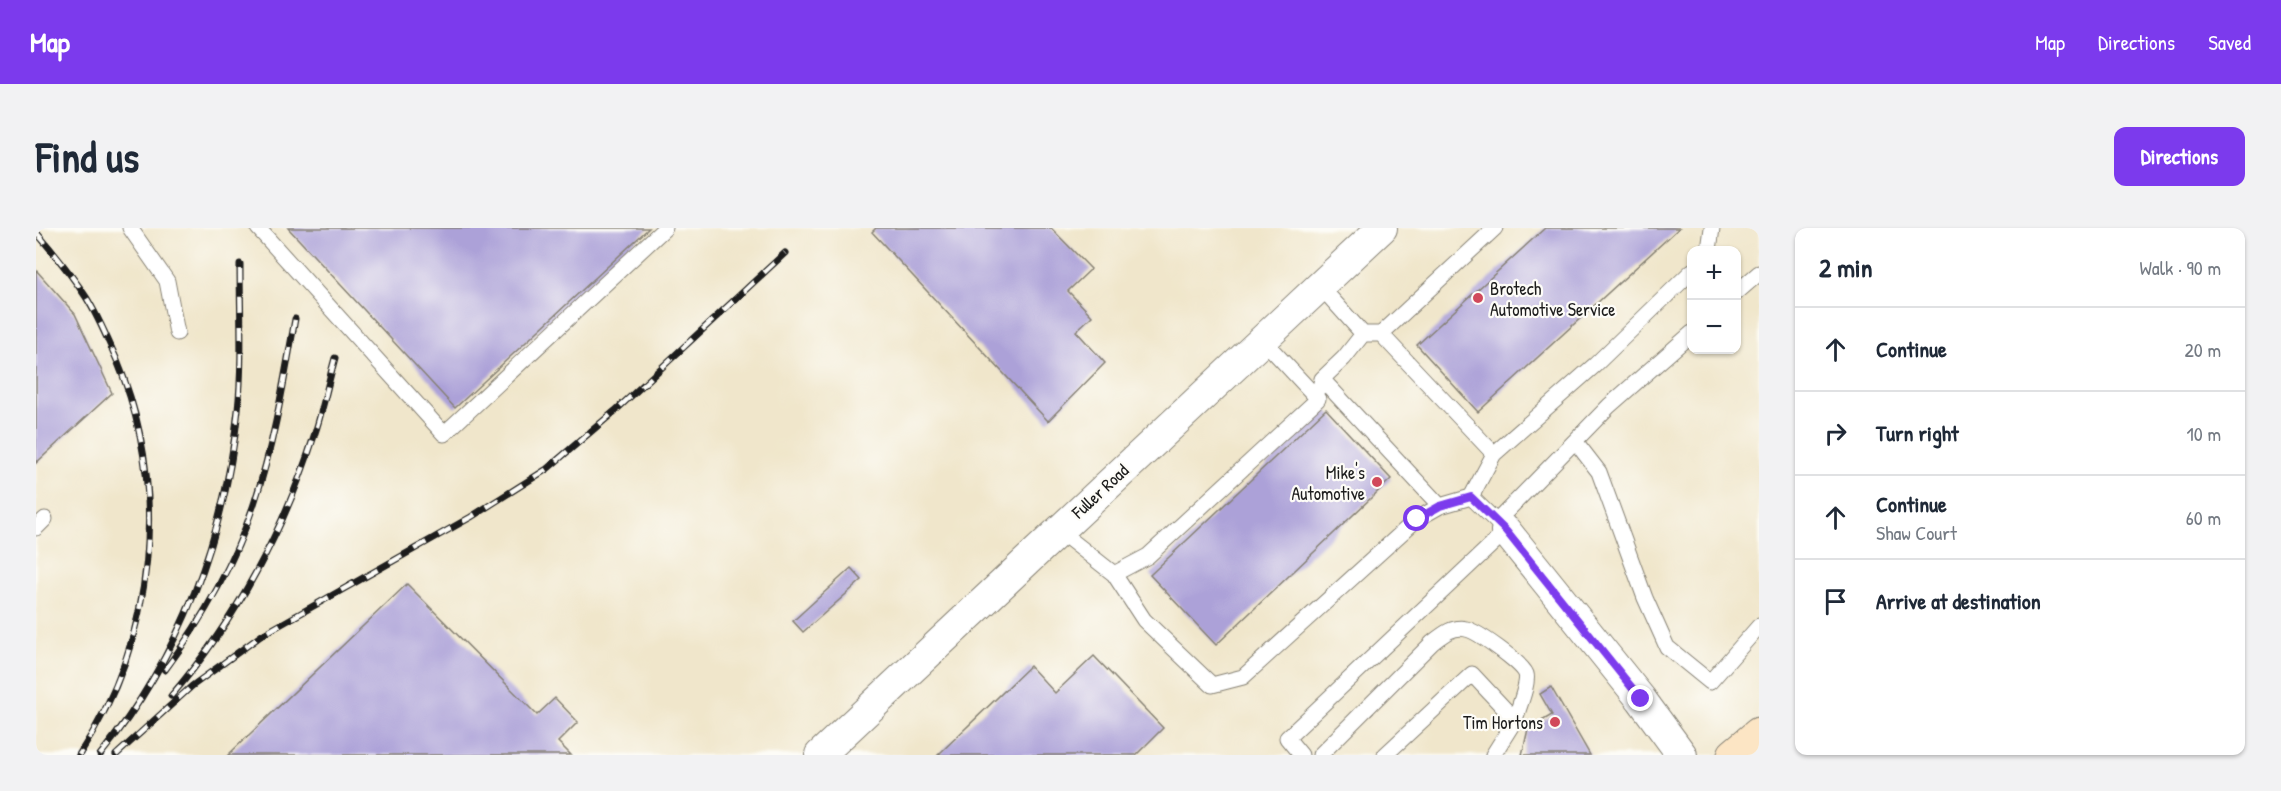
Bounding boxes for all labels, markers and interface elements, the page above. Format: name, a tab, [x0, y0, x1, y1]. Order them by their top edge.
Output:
text: Map	[30, 23, 70, 61]
text: Map	[2035, 28, 2065, 57]
text: Directions	[2098, 28, 2175, 57]
text: Saved	[2208, 28, 2251, 57]
button: Directions	[2114, 127, 2245, 186]
text: Find us	[36, 128, 139, 185]
map controls	[1687, 246, 1741, 354]
button: +	[1687, 246, 1741, 300]
text: 2 min	[1819, 250, 1872, 285]
text: Walk · 90 m	[2140, 254, 2221, 281]
place label: Brotech Automotive Service	[1490, 276, 1615, 322]
marker: Brotech Automotive Service	[1471, 291, 1485, 305]
button: −	[1687, 300, 1741, 354]
icon: ahead	[1819, 333, 1852, 366]
text: Continue	[1876, 334, 1947, 364]
text: 20 m	[2184, 336, 2221, 363]
icon: right	[1819, 417, 1852, 450]
text: Turn right	[1876, 418, 1959, 448]
text: 10 m	[2187, 420, 2221, 447]
street label: Fuller Road	[1065, 458, 1134, 525]
place label: Mike's Automotive	[1291, 460, 1365, 506]
marker: Mike's Automotive	[1370, 475, 1384, 489]
text: Continue	[1876, 489, 1947, 519]
icon: ahead	[1819, 501, 1852, 534]
text: 60 m	[2186, 504, 2221, 531]
route start	[1403, 505, 1429, 531]
text: Shaw Court	[1876, 519, 1957, 546]
icon: arrive	[1819, 585, 1852, 618]
text: Arrive at destination	[1876, 586, 2041, 616]
route end	[1627, 685, 1653, 711]
place label: Tim Hortons	[1463, 710, 1543, 735]
marker: Tim Hortons	[1548, 715, 1562, 729]

